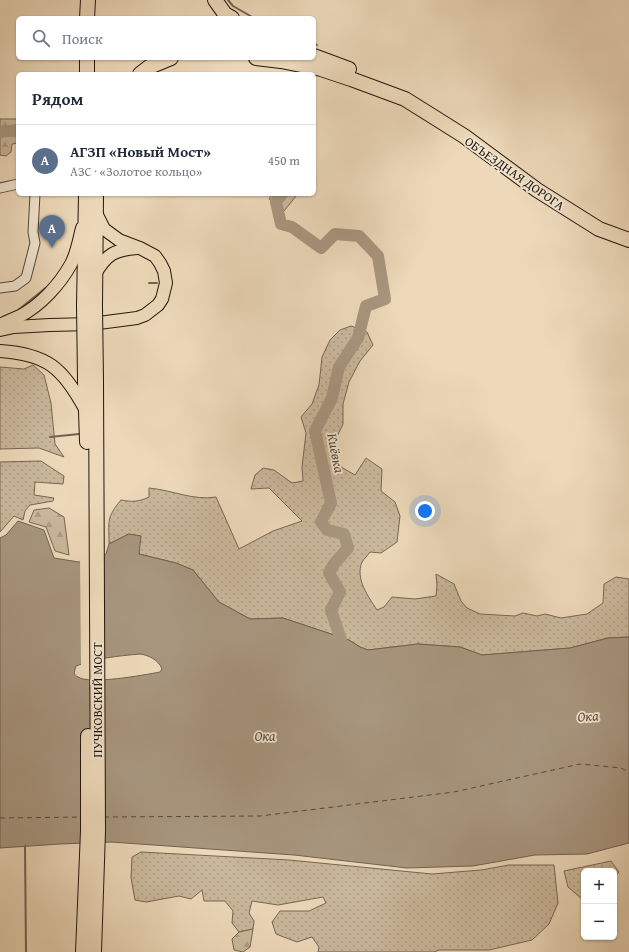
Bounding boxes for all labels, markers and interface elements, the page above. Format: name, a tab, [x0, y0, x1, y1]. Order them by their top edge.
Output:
search box	[16, 16, 316, 60]
icon: search	[30, 27, 52, 49]
text: Поиск	[62, 28, 103, 49]
text: Рядом	[32, 86, 83, 111]
street label: ОБЪЕЗДНАЯ ДОРОГА	[461, 132, 569, 215]
text: АГЗП «Новый Мост»	[70, 141, 211, 162]
text: A	[41, 151, 49, 170]
text: 450 m	[268, 151, 300, 170]
text: АЗС · «Золотое кольцо»	[70, 162, 202, 181]
pin: A	[39, 215, 65, 248]
water label: Киёвка	[322, 431, 350, 475]
your location	[415, 501, 435, 521]
street label: ПУЧКОВСКИЙ МОСТ	[88, 642, 107, 758]
water label: Ока	[577, 705, 600, 727]
water label: Ока	[254, 726, 276, 746]
map controls	[581, 868, 617, 940]
button: +	[581, 868, 617, 904]
button: −	[581, 904, 617, 940]

